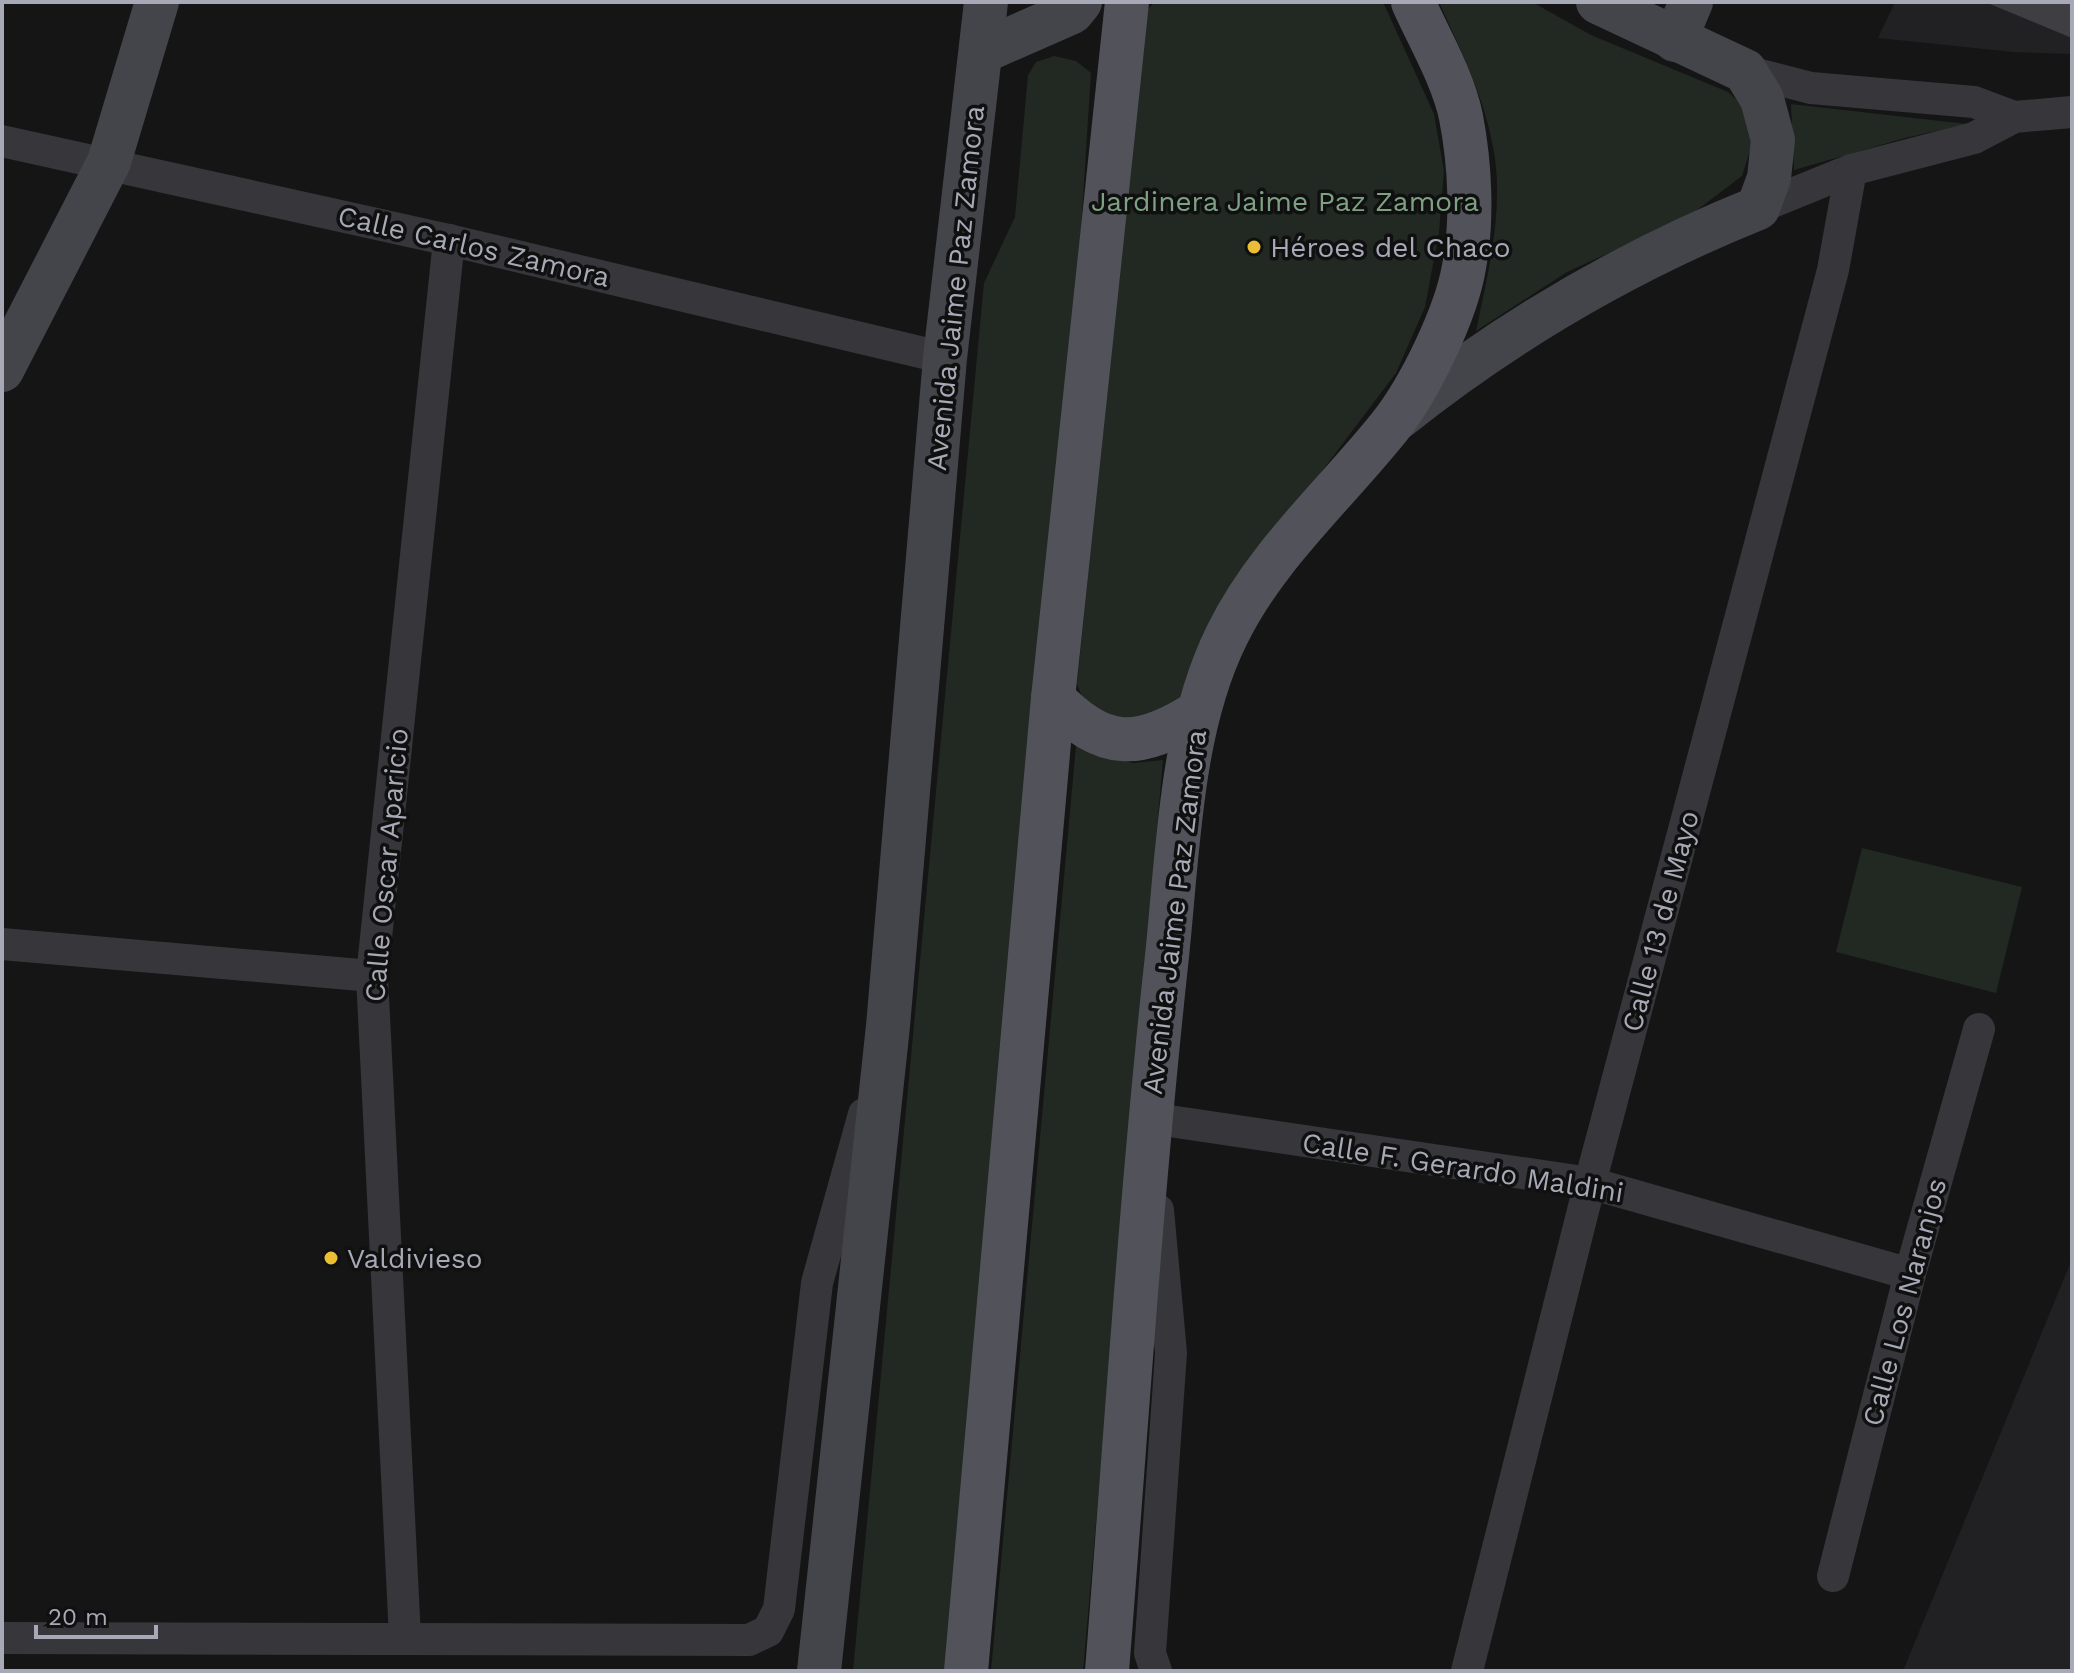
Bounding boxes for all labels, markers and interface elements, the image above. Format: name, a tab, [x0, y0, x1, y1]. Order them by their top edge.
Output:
street label: Avenida Jaime Paz Zamora	[920, 104, 991, 472]
park label: Jardinera Jaime Paz Zamora	[1091, 185, 1479, 218]
street label: Calle Carlos Zamora	[335, 199, 613, 294]
place label: Héroes del Chaco	[1270, 231, 1510, 264]
marker: Héroes del Chaco	[1245, 238, 1263, 256]
street label: Calle Oscar Aparicio	[358, 727, 415, 1003]
street label: Avenida Jaime Paz Zamora	[1136, 728, 1213, 1096]
street label: Calle 13 de Mayo	[1615, 807, 1706, 1035]
street label: Calle F. Gerardo Maldini	[1300, 1126, 1626, 1209]
street label: Calle Los Naranjos	[1856, 1175, 1953, 1429]
place label: Valdivieso	[347, 1242, 483, 1275]
marker: Valdivieso	[322, 1249, 340, 1267]
scale bar	[36, 1589, 156, 1639]
text: 20 m	[48, 1603, 108, 1631]

